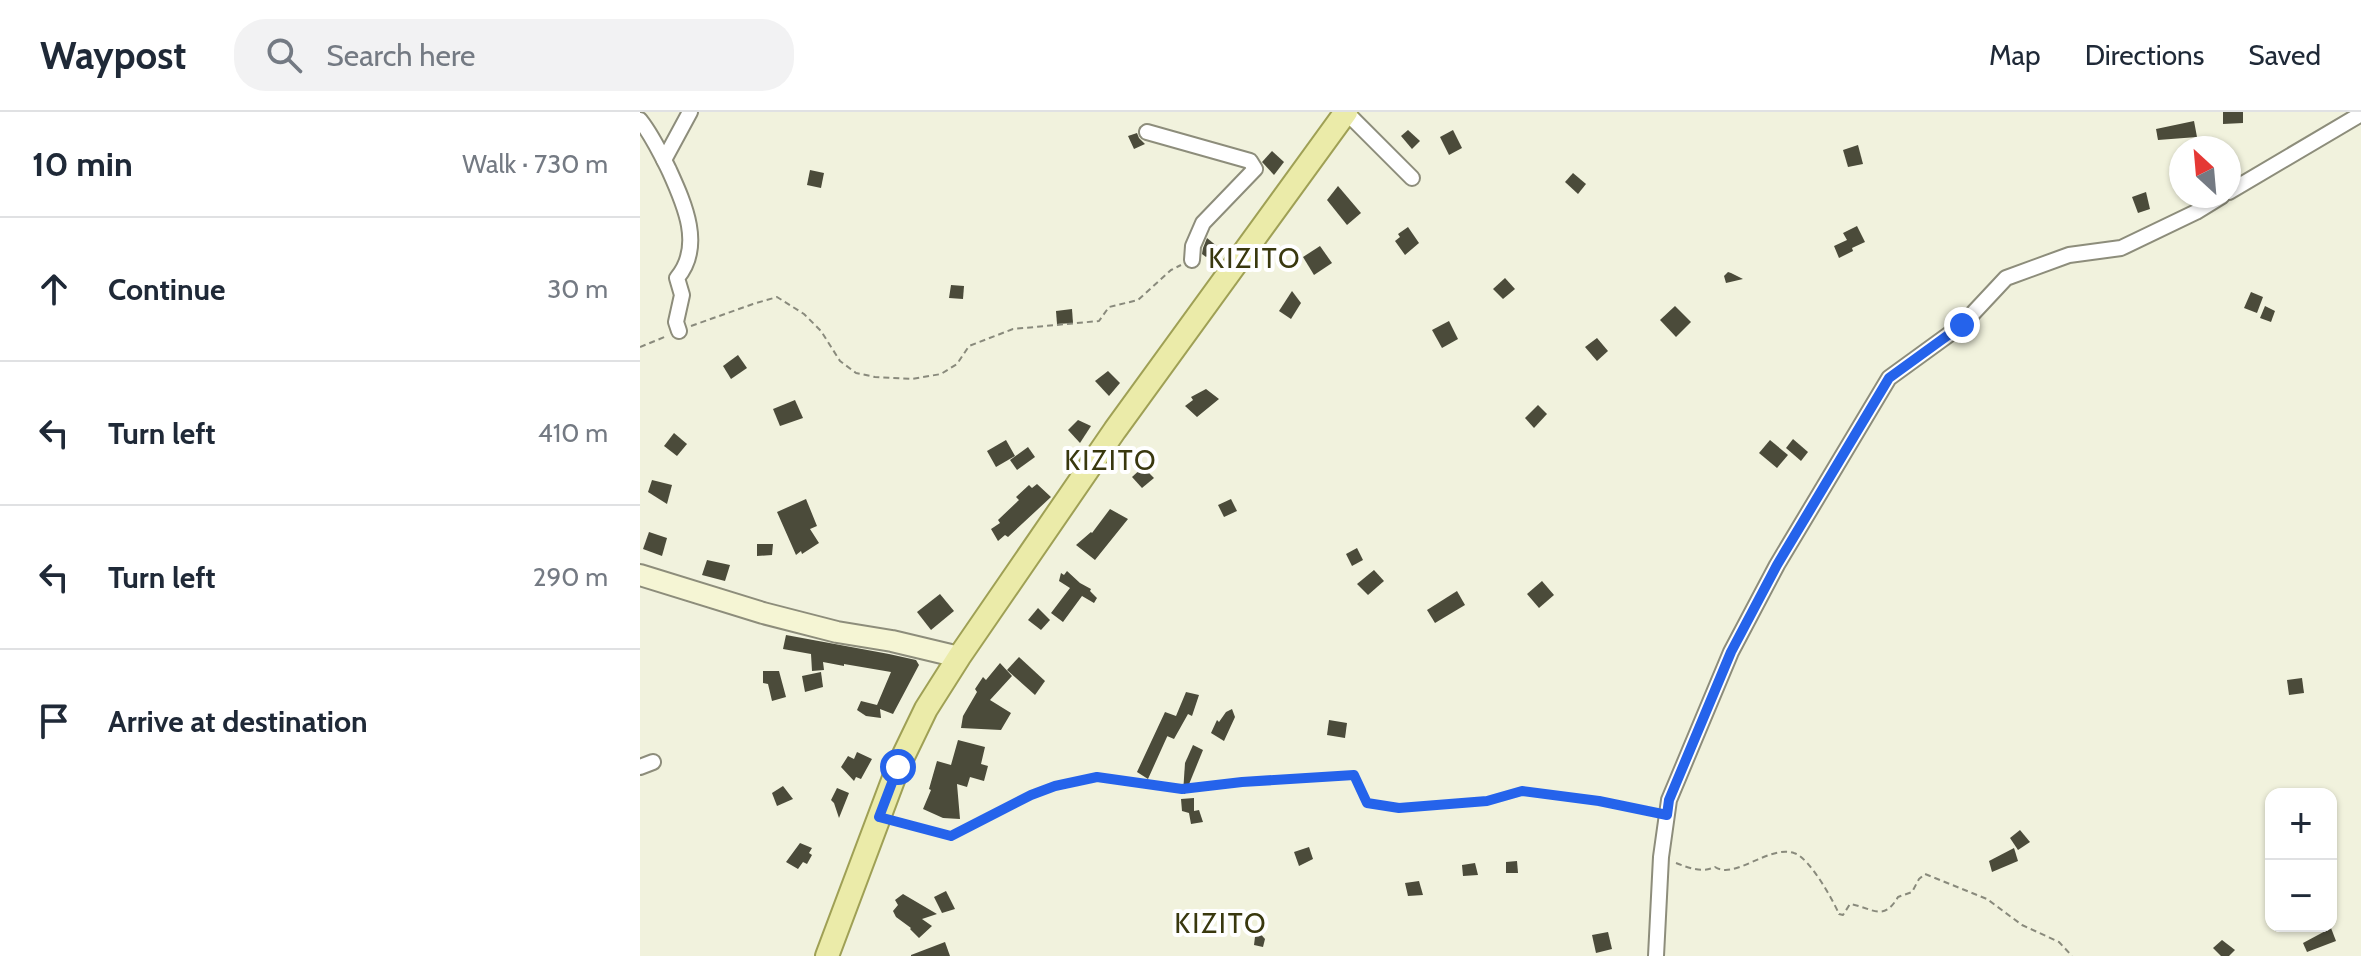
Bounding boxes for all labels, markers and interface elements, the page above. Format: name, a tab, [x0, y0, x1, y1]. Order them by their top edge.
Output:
search box	[234, 19, 794, 91]
text: Waypost	[40, 32, 186, 79]
icon: search	[262, 33, 306, 77]
text: Search here	[326, 37, 475, 74]
text: Map	[1989, 38, 2041, 72]
text: Directions	[2085, 38, 2204, 72]
text: Saved	[2248, 38, 2321, 72]
north arrow	[2169, 136, 2241, 208]
text: 10 min	[32, 143, 133, 185]
text: Walk · 730 m	[462, 148, 608, 180]
district label: KIZITO	[1208, 241, 1302, 275]
icon: ahead	[32, 267, 76, 311]
text: Continue	[108, 271, 225, 308]
text: 30 m	[547, 273, 608, 305]
route end	[1944, 307, 1980, 343]
icon: left	[32, 411, 76, 455]
text: Turn left	[108, 415, 216, 452]
text: 410 m	[538, 417, 608, 449]
district label: KIZITO	[1064, 443, 1158, 477]
icon: left	[32, 555, 76, 599]
text: Turn left	[108, 559, 216, 596]
text: 290 m	[533, 561, 608, 593]
icon: arrive	[32, 699, 76, 743]
text: Arrive at destination	[108, 703, 368, 740]
route start	[880, 749, 916, 785]
map controls	[2265, 788, 2337, 932]
button: +	[2265, 788, 2337, 860]
button: −	[2265, 860, 2337, 932]
district label: KIZITO	[1174, 906, 1268, 940]

